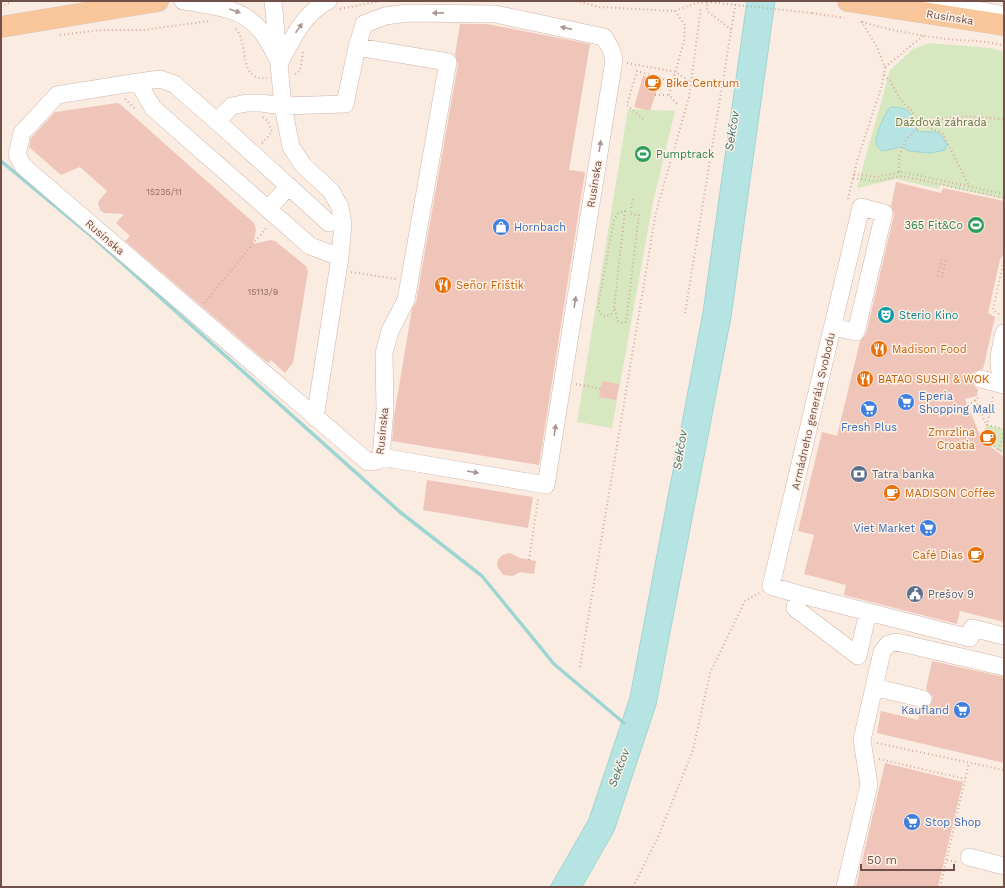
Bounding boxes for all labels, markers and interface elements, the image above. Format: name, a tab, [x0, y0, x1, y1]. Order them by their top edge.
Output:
street label: Rusínska	[925, 7, 974, 28]
one-way arrow	[229, 9, 241, 15]
one-way arrow	[431, 10, 444, 16]
one-way arrow	[295, 23, 303, 33]
one-way arrow	[560, 25, 572, 31]
cafe icon: Bike Centrum	[643, 73, 663, 93]
place label: Bike Centrum	[666, 77, 739, 90]
water label: Sekčov	[722, 109, 742, 152]
park label: Dažďová záhrada	[895, 116, 987, 129]
one-way arrow	[597, 140, 603, 152]
sports icon: Pumptrack	[633, 144, 653, 164]
place label: Pumptrack	[656, 148, 714, 161]
street label: Rusínska	[584, 160, 605, 209]
house number: 15235/11	[146, 187, 182, 197]
sports icon: 365 Fit&Co	[966, 215, 986, 235]
street label: Rusínska	[82, 217, 127, 258]
shop icon: Hornbach	[491, 217, 511, 237]
place label: 365 Fit&Co	[905, 219, 963, 232]
place label: Hornbach	[514, 221, 566, 234]
restaurant icon: Señor Frištik	[433, 275, 453, 295]
place label: Señor Frištik	[456, 279, 524, 292]
house number: 15113/9	[248, 287, 278, 297]
one-way arrow	[573, 296, 579, 308]
theatre icon: Sterio Kino	[876, 305, 896, 325]
place label: Sterio Kino	[899, 309, 958, 322]
street label: Armádneho generála Svobodu	[789, 331, 838, 491]
restaurant icon: Madison Food	[869, 339, 889, 359]
place label: Madison Food	[892, 343, 967, 356]
restaurant icon: BATAO SUSHI & WOK	[855, 369, 875, 389]
place label: BATAO SUSHI & WOK	[878, 373, 989, 386]
place label: Eperia Shopping Mall	[919, 390, 996, 416]
supermarket icon: Eperia Shopping Mall	[896, 392, 916, 412]
supermarket icon: Fresh Plus	[859, 399, 879, 419]
street label: Rusínska	[374, 407, 391, 455]
place label: Fresh Plus	[841, 421, 897, 434]
one-way arrow	[552, 424, 558, 436]
place label: Zmrzlina Croatia	[928, 426, 975, 452]
water label: Sekčov	[670, 428, 690, 471]
cafe icon: Zmrzlina Croatia	[978, 428, 998, 448]
bank icon: Tatra banka	[849, 464, 869, 484]
place label: Tatra banka	[872, 468, 935, 481]
one-way arrow	[466, 469, 479, 475]
cafe icon: MADISON Coffee	[882, 483, 902, 503]
place label: MADISON Coffee	[905, 487, 995, 500]
supermarket icon: Viet Market	[918, 518, 938, 538]
place label: Viet Market	[854, 522, 915, 535]
cafe icon: Café Dias	[966, 545, 986, 565]
place label: Café Dias	[912, 549, 963, 562]
public building icon: Prešov 9	[905, 584, 925, 604]
place label: Prešov 9	[928, 588, 974, 601]
supermarket icon: Kaufland	[952, 700, 972, 720]
place label: Kaufland	[901, 704, 949, 717]
water label: Sekčov	[605, 746, 633, 789]
supermarket icon: Stop Shop	[902, 812, 922, 832]
place label: Stop Shop	[925, 816, 981, 829]
scale bar	[861, 846, 954, 872]
text: 50 m	[867, 853, 897, 867]

